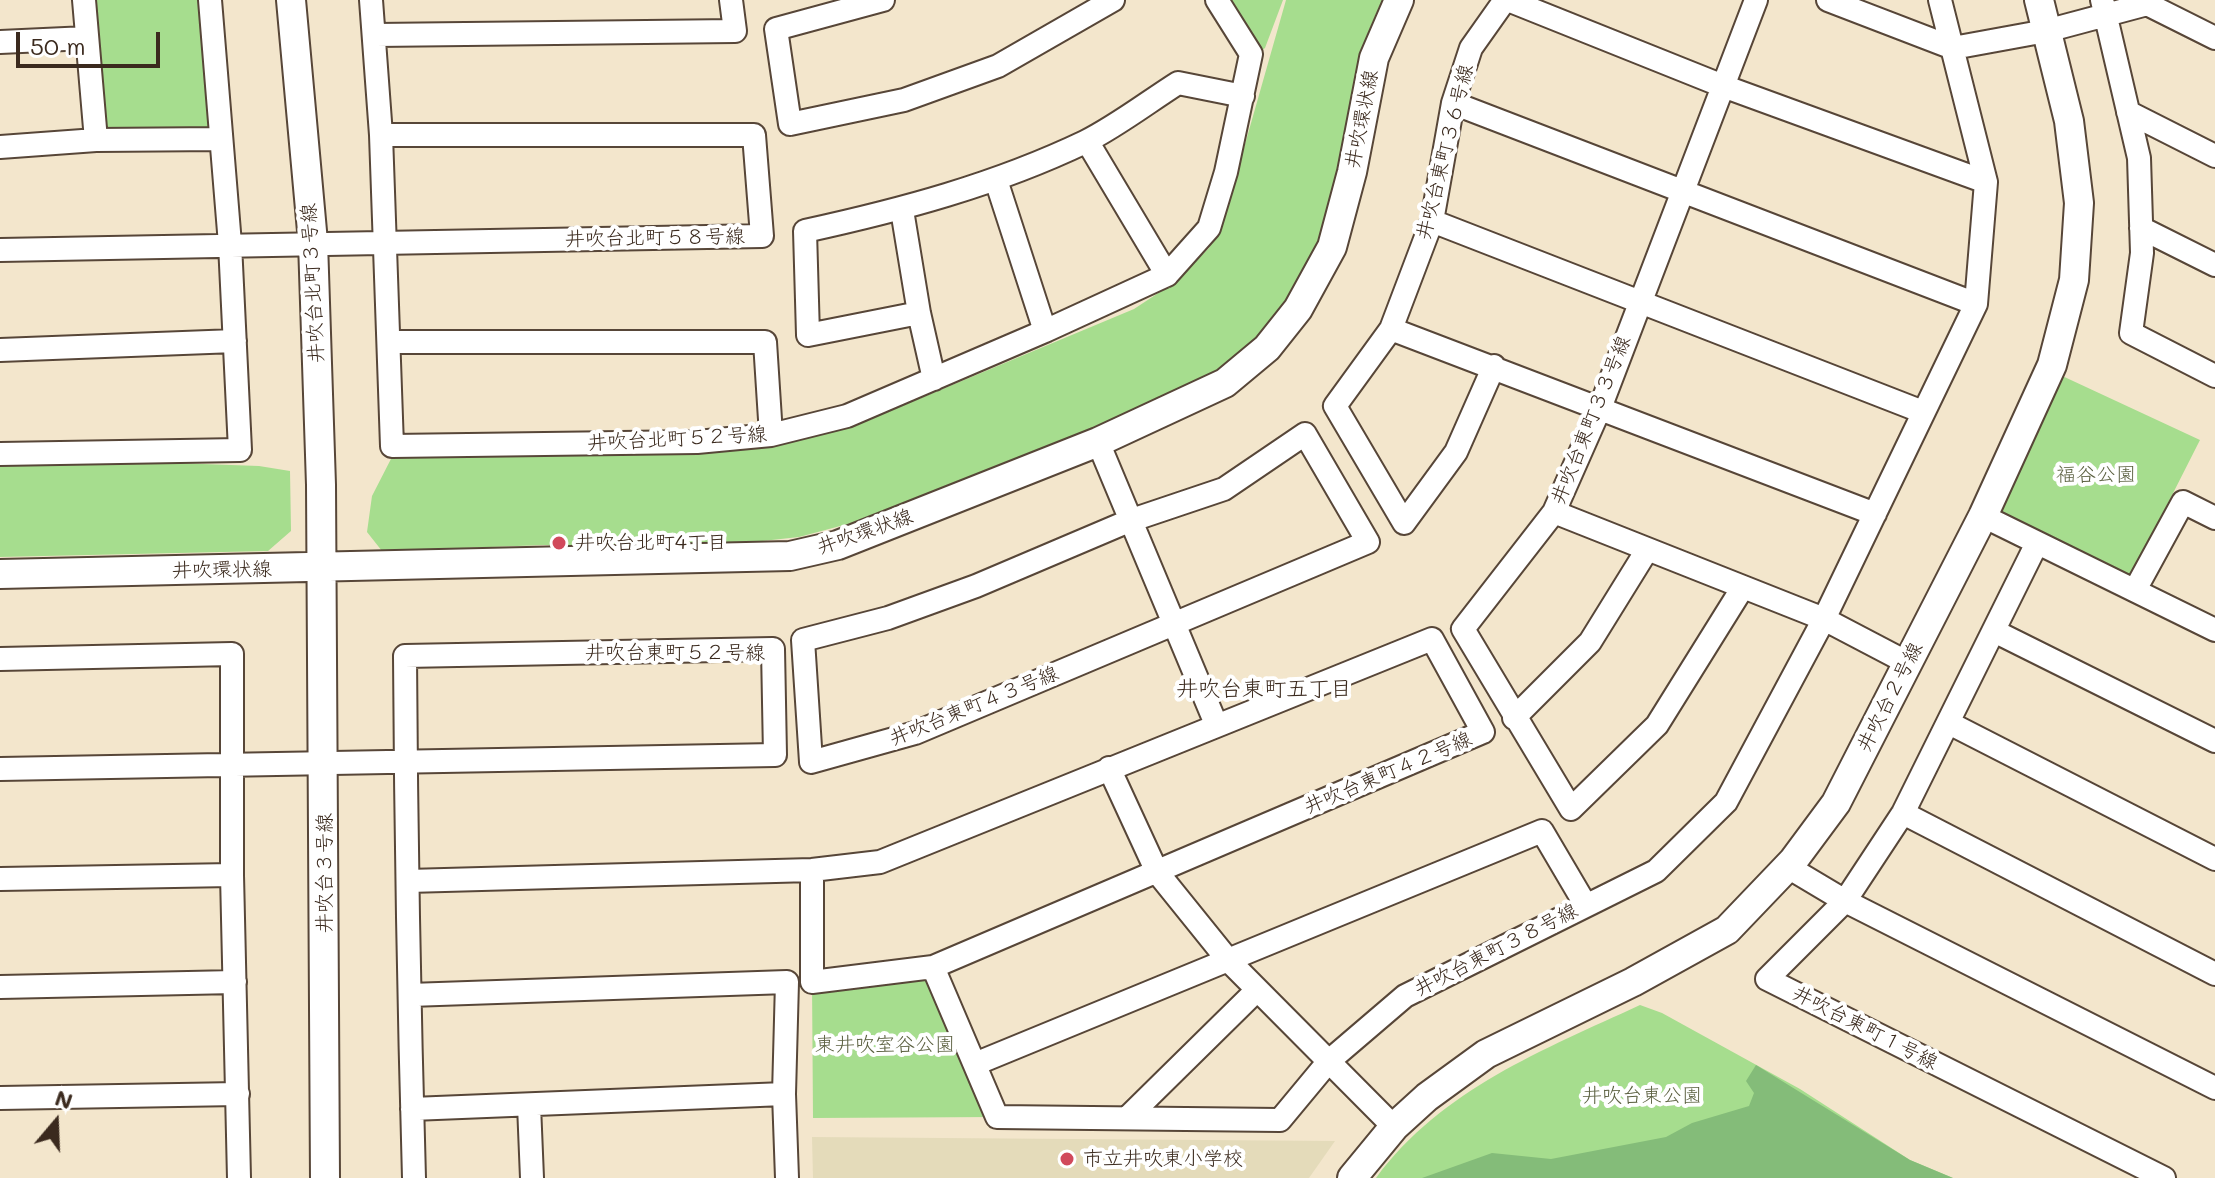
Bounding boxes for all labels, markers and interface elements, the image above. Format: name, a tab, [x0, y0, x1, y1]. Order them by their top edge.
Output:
scale bar	[20, 16, 164, 66]
text: 50 m	[30, 30, 86, 61]
street label: 井吹台東町３６号線	[1412, 62, 1478, 242]
street label: 井吹環状線	[1341, 68, 1383, 170]
street label: 井吹台北町３号線	[297, 202, 329, 364]
street label: 井吹台北町５８号線	[565, 224, 745, 252]
street label: 井吹台東町３３号線	[1546, 332, 1636, 508]
street label: 井吹台北町５２号線	[586, 422, 768, 456]
park label: 福谷公園	[2056, 463, 2136, 487]
street label: 井吹環状線	[814, 504, 916, 560]
place label: 井吹台北町4丁目	[575, 531, 727, 555]
marker: 井吹台北町4丁目	[550, 534, 568, 552]
street label: 井吹環状線	[172, 557, 272, 583]
street label: 井吹台２号線	[1852, 638, 1928, 756]
street label: 井吹台東町５２号線	[585, 641, 765, 665]
street label: 井吹台東町４３号線	[886, 661, 1062, 751]
district label: 井吹台東町五丁目	[1176, 676, 1352, 702]
street label: 井吹台東町４２号線	[1300, 727, 1476, 819]
street label: 井吹台３号線	[313, 813, 337, 933]
street label: 井吹台東町３８号線	[1410, 898, 1582, 1002]
street label: 井吹台東町１号線	[1788, 981, 1942, 1075]
park label: 東井吹室谷公園	[815, 1033, 955, 1057]
north arrow	[16, 1082, 96, 1162]
text: N	[51, 1082, 77, 1115]
park label: 井吹台東公園	[1582, 1084, 1702, 1108]
place label: 市立井吹東小学校	[1083, 1147, 1243, 1171]
marker: 市立井吹東小学校	[1058, 1150, 1076, 1168]

